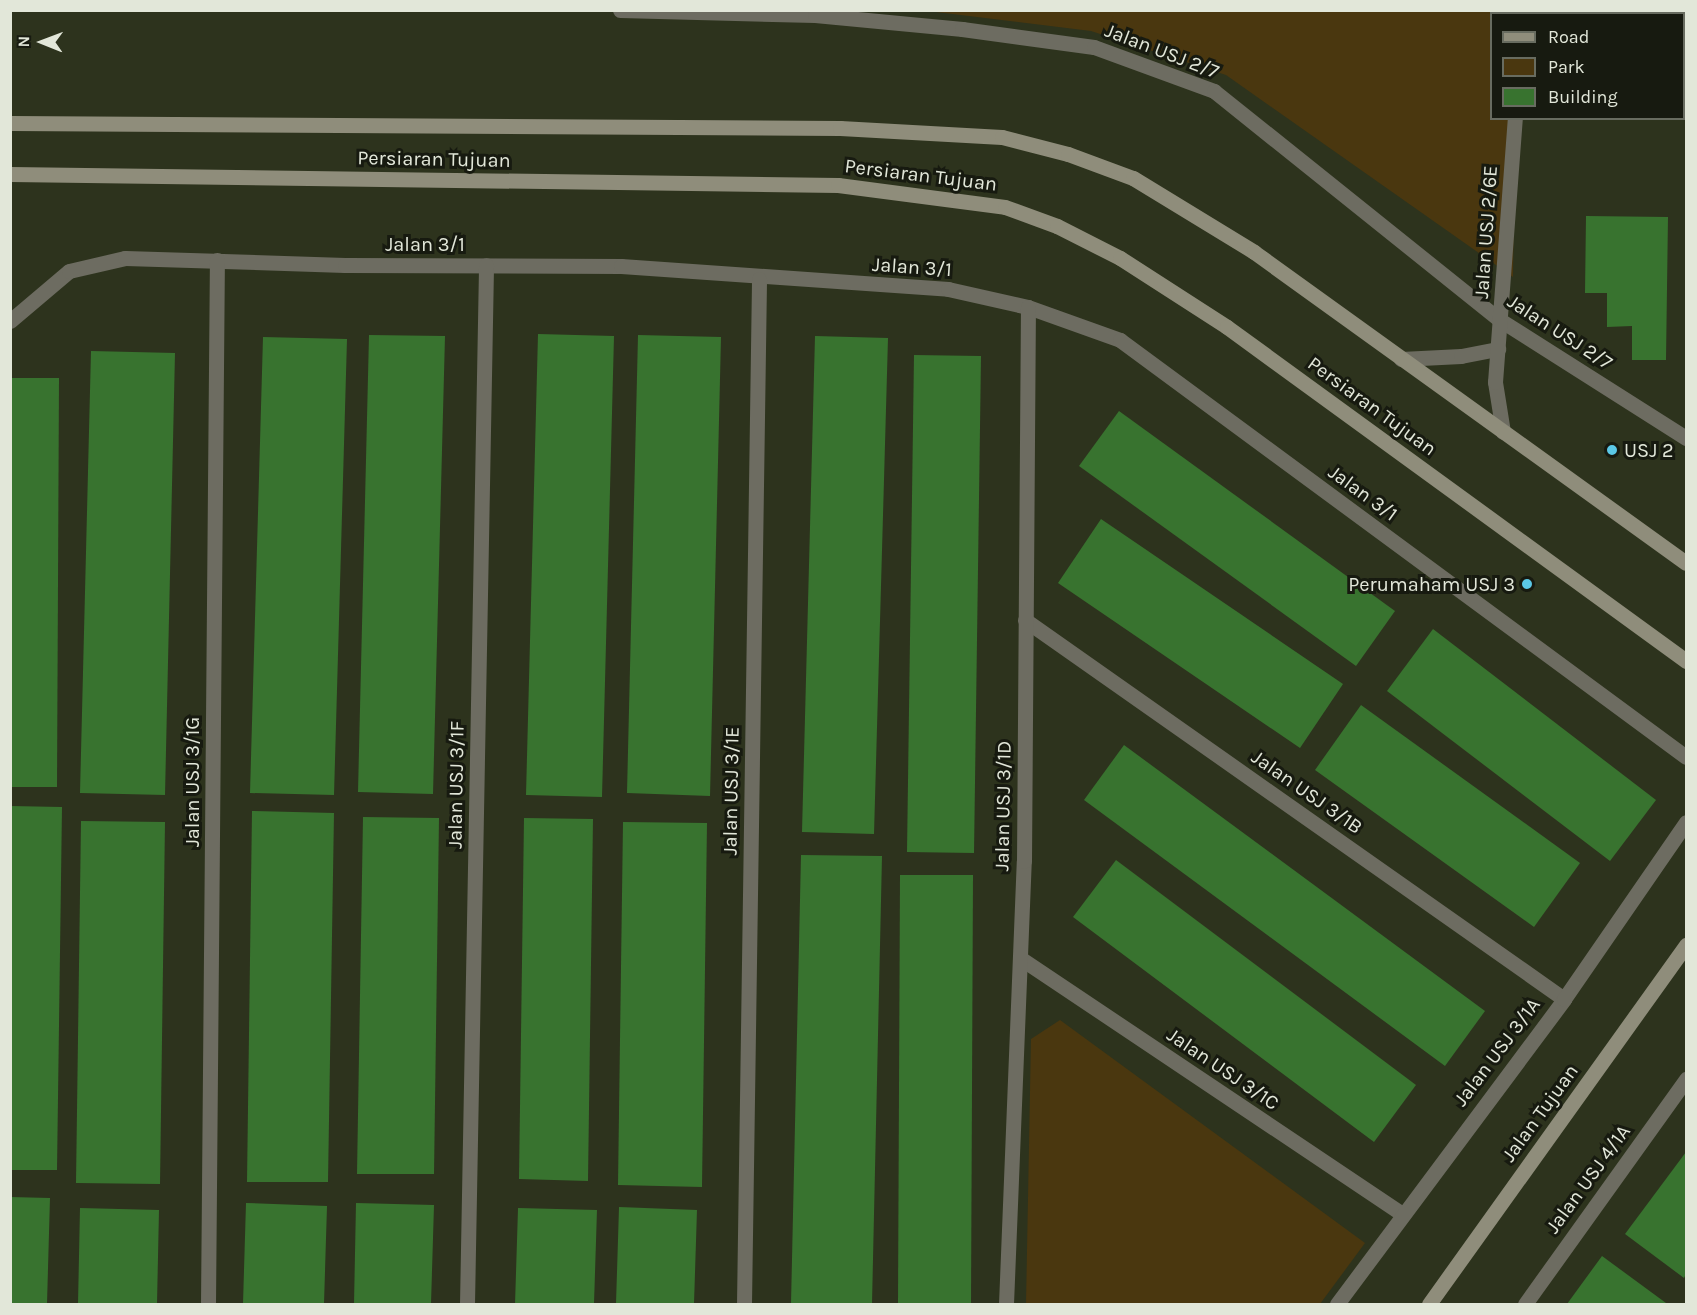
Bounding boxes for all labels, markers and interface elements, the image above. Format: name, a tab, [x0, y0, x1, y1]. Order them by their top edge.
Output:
north arrow	[12, 12, 72, 72]
legend	[1490, 12, 1685, 120]
street label: Jalan USJ 2/7	[1102, 18, 1222, 84]
text: Road	[1548, 26, 1589, 48]
text: N	[14, 36, 33, 48]
text: Park	[1548, 56, 1585, 78]
text: Building	[1548, 86, 1618, 108]
street label: Persiaran Tujuan	[357, 146, 511, 172]
street label: Persiaran Tujuan	[843, 154, 999, 196]
street label: Jalan USJ 2/6E	[1469, 165, 1503, 299]
street label: Jalan 3/1	[385, 232, 465, 256]
street label: Jalan 3/1	[871, 252, 953, 282]
street label: Jalan USJ 2/7	[1503, 289, 1617, 375]
street label: Persiaran Tujuan	[1303, 351, 1441, 461]
place label: USJ 2	[1624, 438, 1674, 462]
marker: USJ 2	[1605, 443, 1619, 457]
street label: Jalan 3/1	[1324, 460, 1402, 526]
place label: Perumaham USJ 3	[1348, 572, 1515, 596]
marker: Perumaham USJ 3	[1520, 577, 1534, 591]
street label: Jalan USJ 3/1G	[180, 717, 204, 847]
street label: Jalan USJ 3/1F	[443, 721, 469, 849]
street label: Jalan USJ 3/1E	[718, 726, 744, 856]
street label: Jalan USJ 3/1D	[990, 740, 1016, 872]
street label: Jalan USJ 3/1B	[1247, 745, 1367, 839]
street label: Jalan USJ 3/1A	[1449, 993, 1545, 1111]
street label: Jalan USJ 3/1C	[1162, 1023, 1284, 1115]
street label: Jalan Tujuan	[1497, 1060, 1583, 1166]
street label: Jalan USJ 4/1A	[1541, 1120, 1635, 1238]

